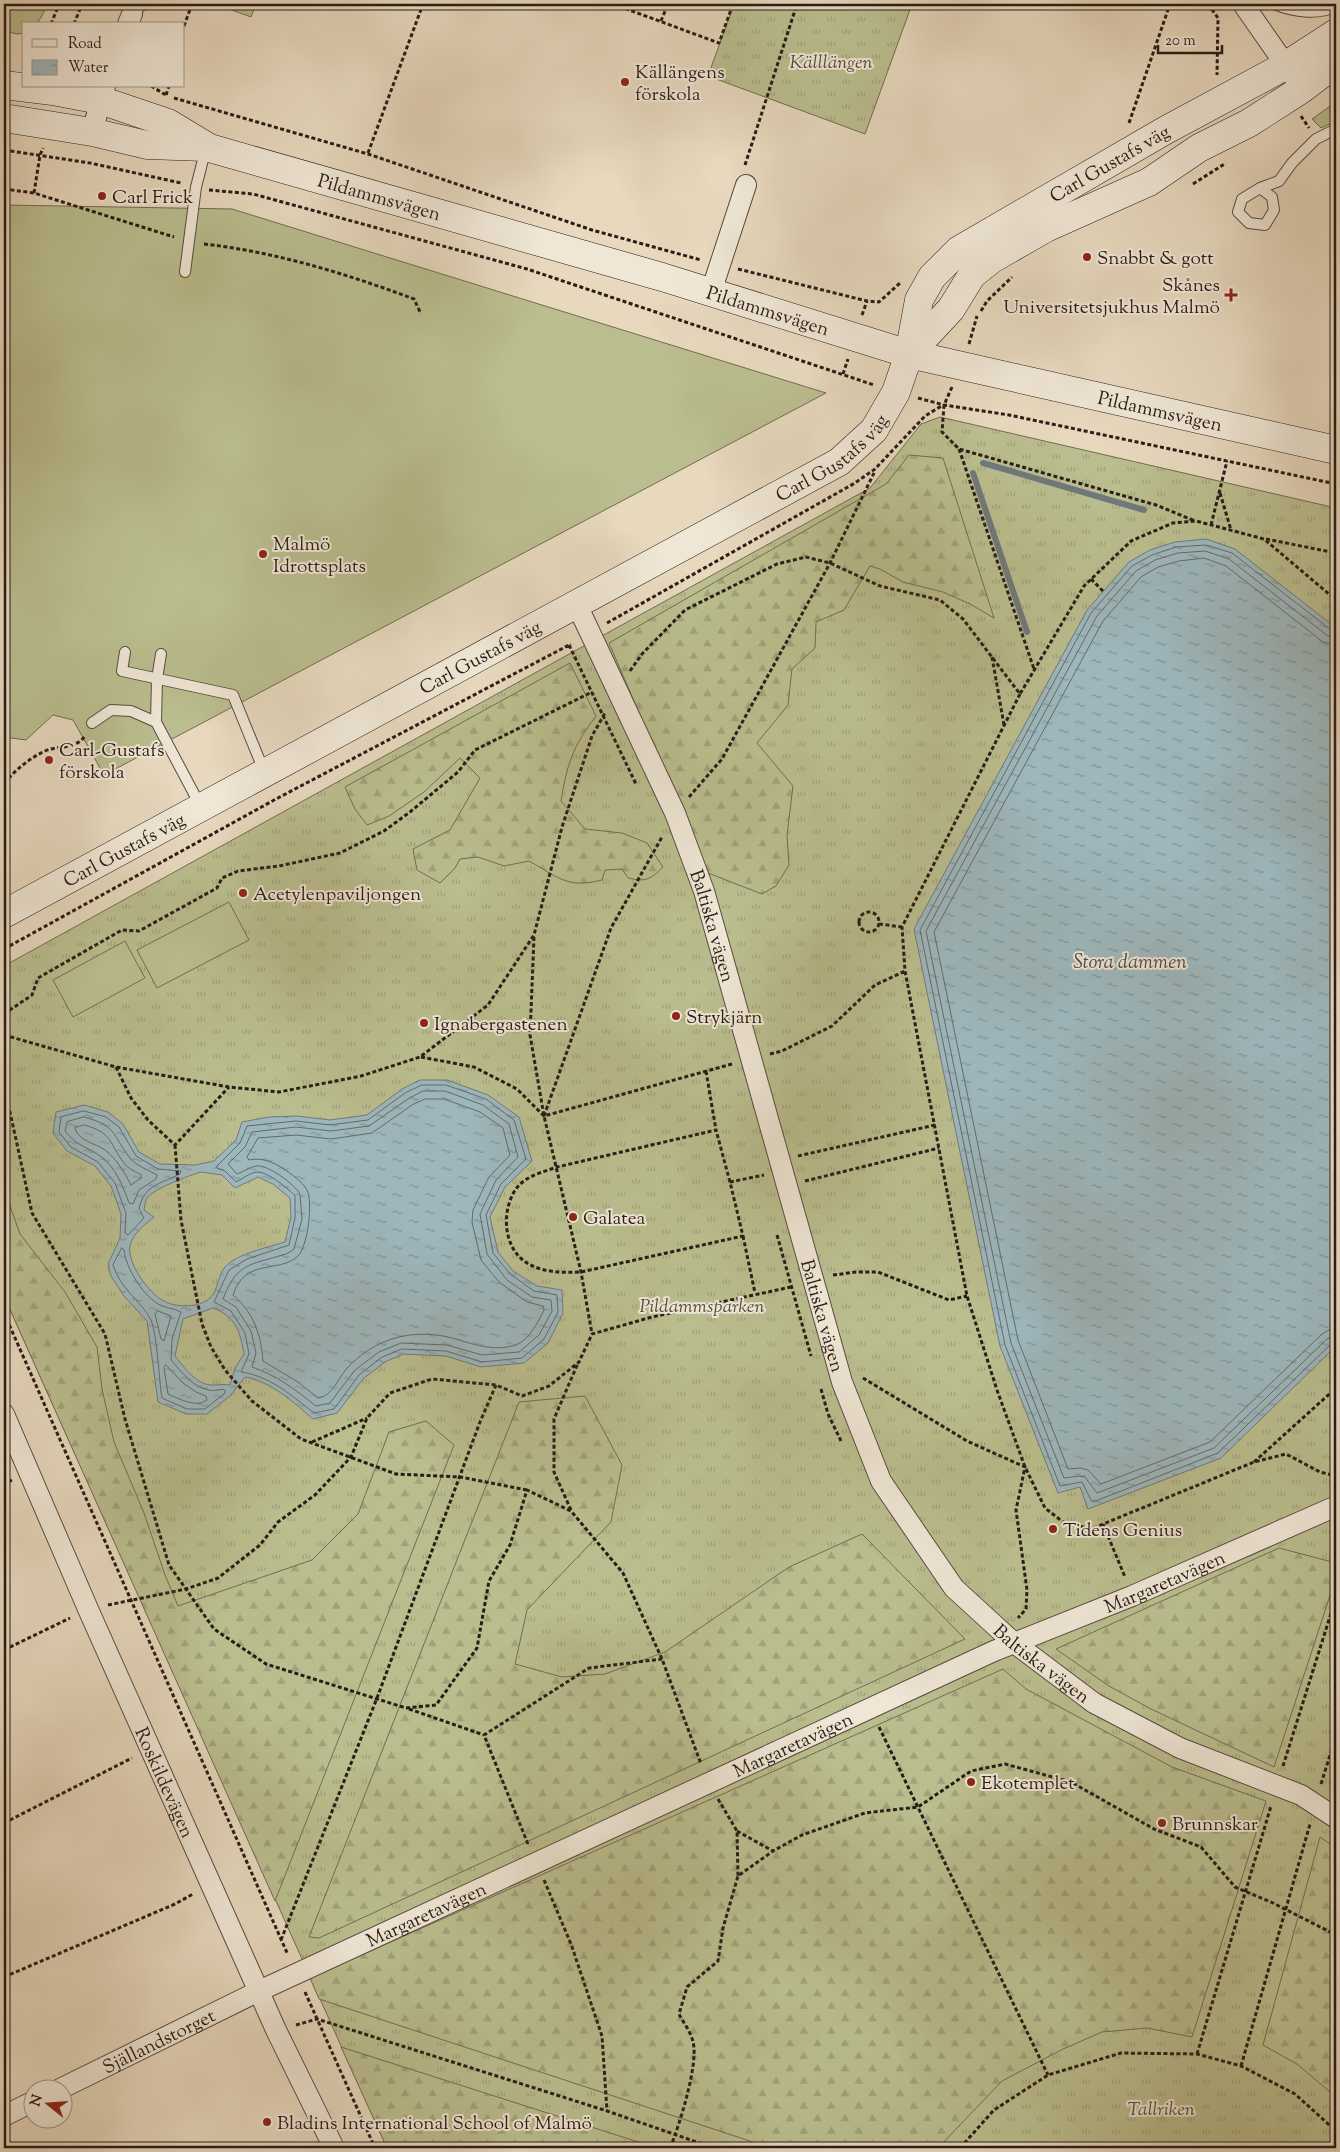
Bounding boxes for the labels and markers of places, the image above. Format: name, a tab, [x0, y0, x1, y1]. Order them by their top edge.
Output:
place label: Källängens förskola	[635, 60, 725, 109]
marker: Källängens förskola	[619, 76, 631, 88]
place label: Carl Frick	[112, 185, 194, 212]
marker: Carl Frick	[96, 190, 108, 202]
place label: Snabbt & gott	[1097, 246, 1214, 273]
marker: Snabbt & gott	[1081, 251, 1093, 263]
place label: Skånes Universitetsjukhus Malmö	[1003, 273, 1220, 322]
marker: Skånes Universitetsjukhus Malmö	[1224, 288, 1238, 302]
place label: Malmö Idrottsplats	[273, 532, 366, 581]
marker: Malmö Idrottsplats	[257, 548, 269, 560]
place label: Carl-Gustafs förskola	[59, 738, 164, 787]
marker: Carl-Gustafs förskola	[43, 754, 55, 766]
place label: Acetylenpaviljongen	[253, 882, 421, 909]
marker: Acetylenpaviljongen	[237, 887, 249, 899]
place label: Strykjärn	[686, 1005, 763, 1032]
marker: Strykjärn	[670, 1010, 682, 1022]
place label: Ignabergastenen	[434, 1012, 568, 1039]
marker: Ignabergastenen	[418, 1017, 430, 1029]
place label: Galatea	[583, 1206, 646, 1233]
marker: Galatea	[567, 1211, 579, 1223]
place label: Tidens Genius	[1063, 1518, 1182, 1545]
marker: Tidens Genius	[1047, 1523, 1059, 1535]
place label: Ekotemplet	[981, 1771, 1075, 1798]
marker: Ekotemplet	[965, 1776, 977, 1788]
place label: Brunnskar	[1172, 1812, 1258, 1839]
marker: Brunnskar	[1156, 1817, 1168, 1829]
place label: Bladins International School of Malmö	[277, 2111, 592, 2138]
marker: Bladins International School of Malmö	[261, 2116, 273, 2128]

